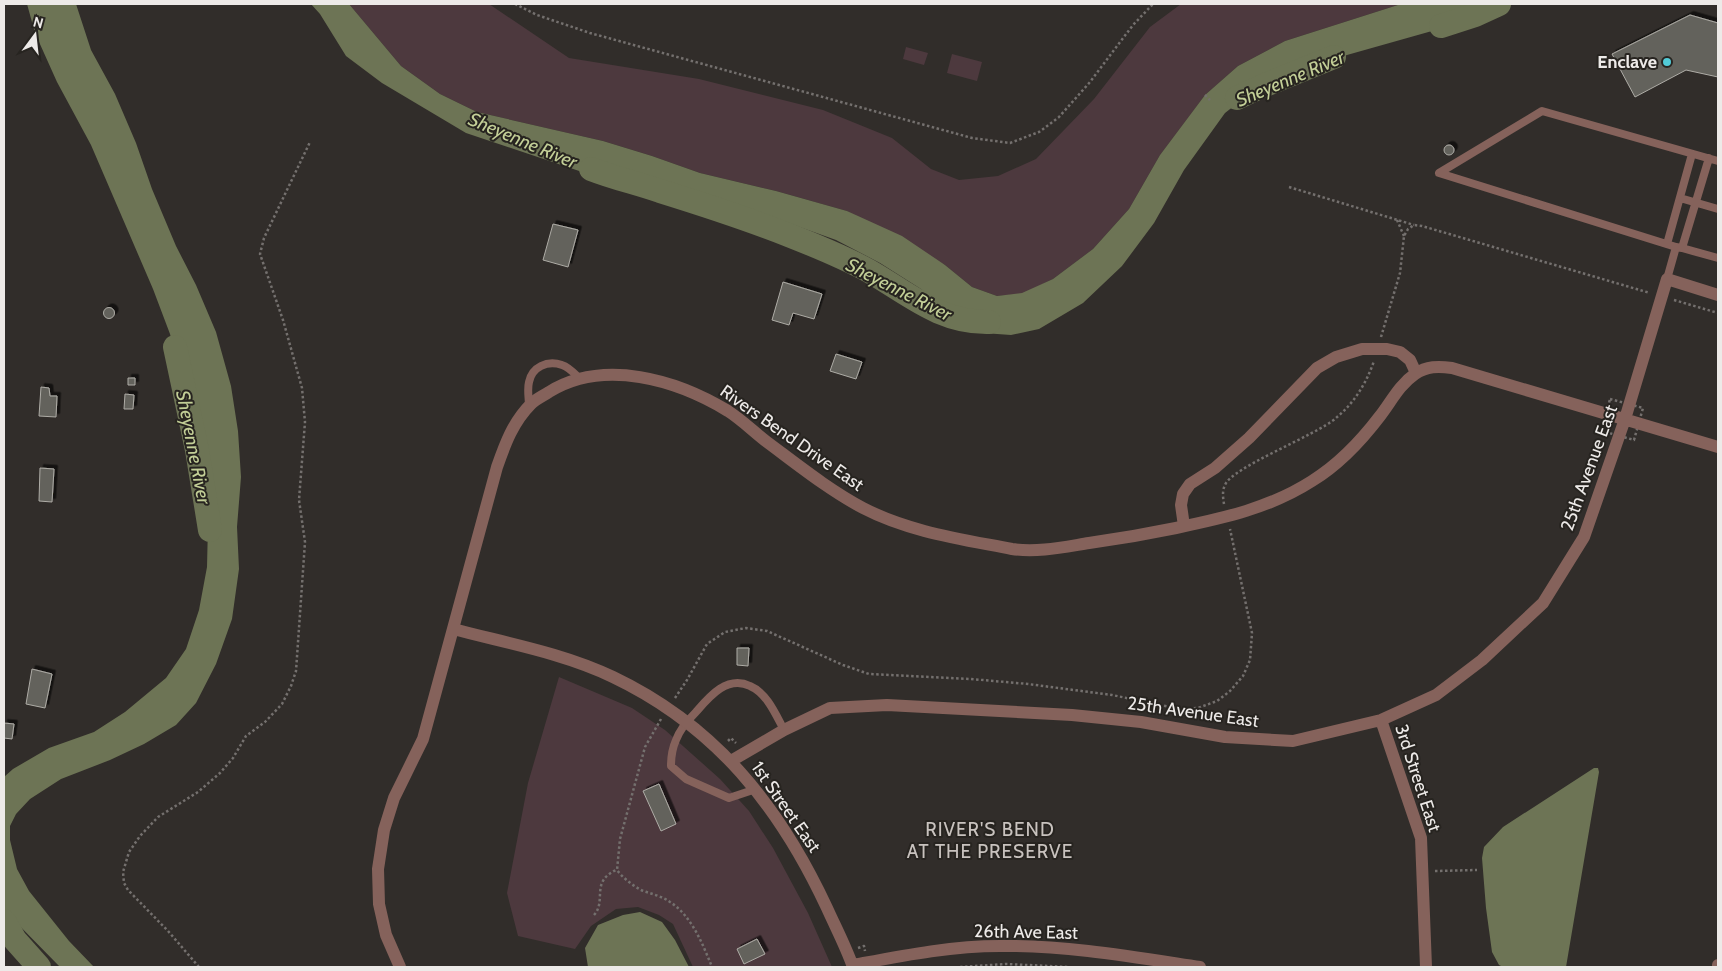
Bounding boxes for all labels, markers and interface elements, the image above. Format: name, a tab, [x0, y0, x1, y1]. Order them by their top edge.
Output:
north arrow	[10, 10, 60, 60]
text: N	[31, 12, 45, 32]
water label: Sheyenne River	[1233, 45, 1349, 112]
place label: Enclave	[1597, 51, 1657, 73]
marker: Enclave	[1661, 56, 1673, 68]
water label: Sheyenne River	[465, 107, 582, 174]
water label: Sheyenne River	[842, 253, 956, 326]
street label: Rivers Bend Drive East	[716, 380, 868, 496]
water label: Sheyenne River	[171, 388, 216, 507]
street label: 25th Avenue East	[1556, 402, 1622, 534]
street label: 25th Avenue East	[1126, 692, 1260, 732]
street label: 3rd Street East	[1390, 721, 1446, 835]
street label: 1st Street East	[747, 757, 825, 857]
district label: RIVER'S BEND AT THE PRESERVE	[907, 818, 1073, 863]
street label: 26th Ave East	[974, 920, 1078, 944]

